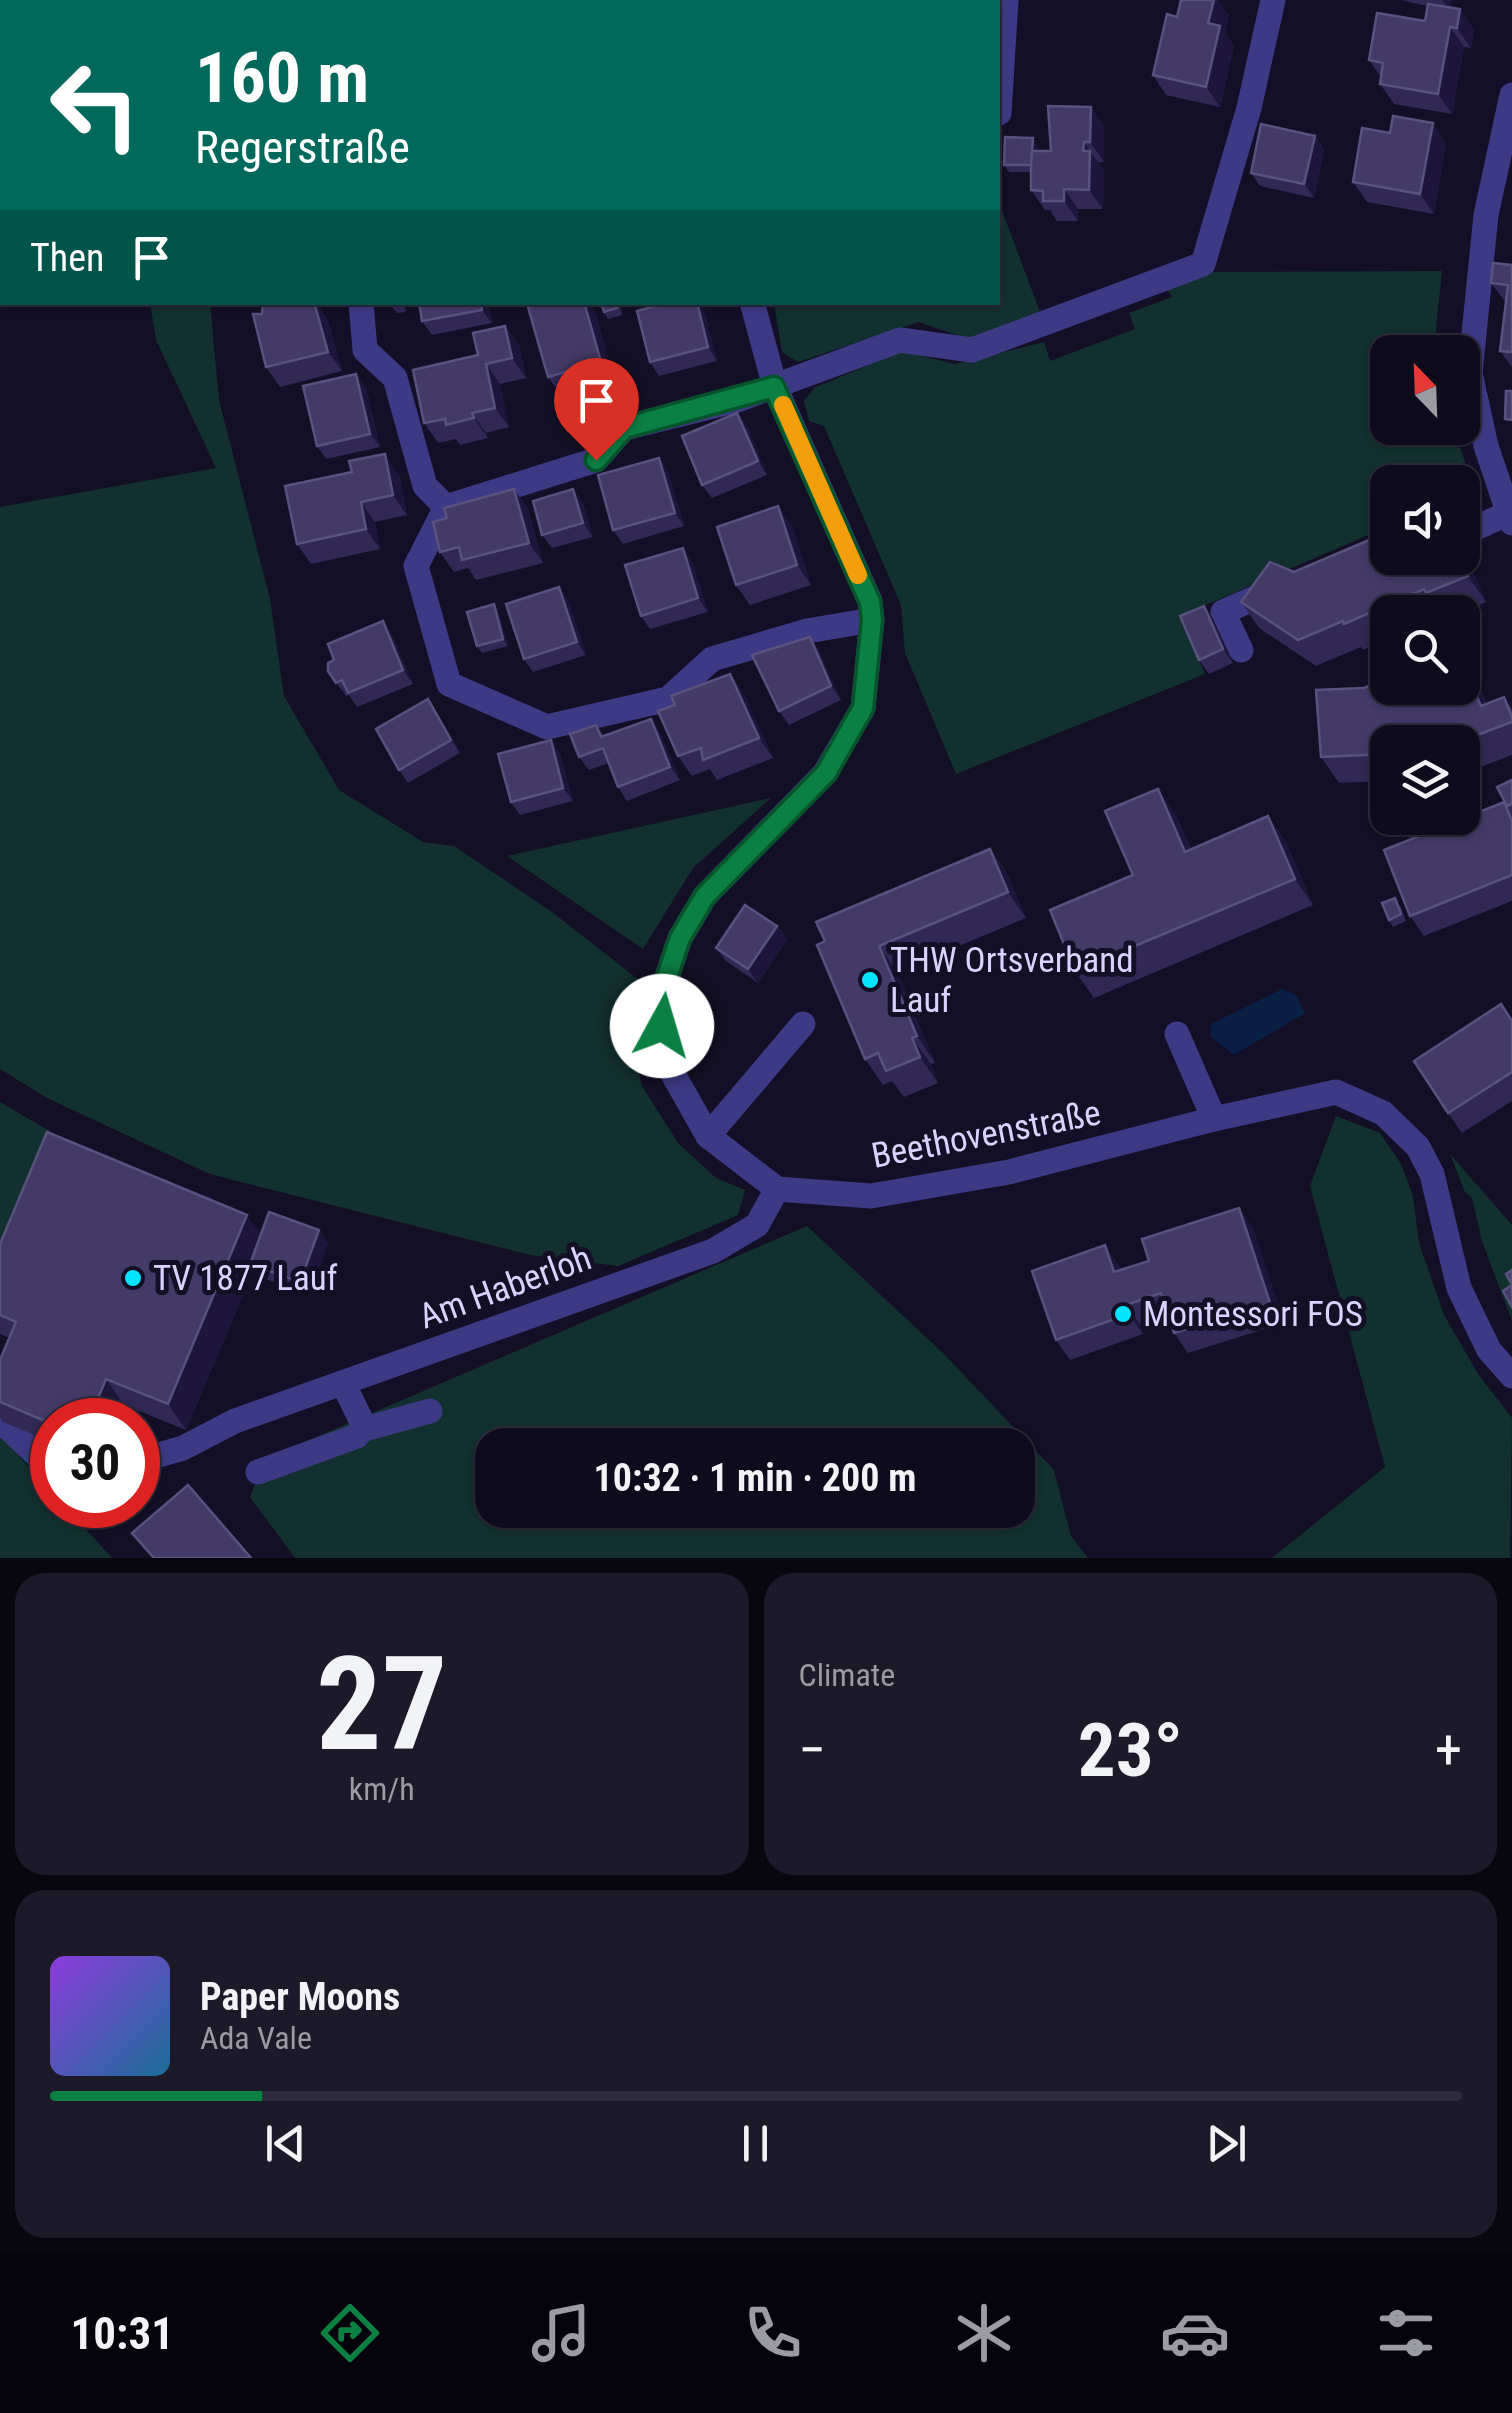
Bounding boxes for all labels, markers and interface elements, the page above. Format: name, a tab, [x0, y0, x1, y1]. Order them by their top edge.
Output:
text: 160 m	[195, 37, 369, 119]
icon: left	[30, 40, 160, 170]
text: Regerstraße	[195, 121, 410, 174]
icon: arrive	[124, 230, 179, 285]
text: Then	[30, 236, 104, 280]
north arrow	[1370, 335, 1480, 445]
map controls	[1370, 335, 1480, 835]
pin	[554, 358, 639, 461]
icon: arrive	[569, 373, 624, 428]
button: sound	[1370, 465, 1480, 575]
button: search	[1370, 595, 1480, 705]
button: layers	[1370, 725, 1480, 835]
place label: THW Ortsverband Lauf	[890, 940, 1134, 1021]
marker: THW Ortsverband Lauf	[859, 969, 881, 991]
position arrow	[610, 974, 714, 1078]
street label: Beethovenstraße	[868, 1092, 1104, 1177]
street label: Am Haberloh	[414, 1237, 597, 1337]
place label: TV 1877 Lauf	[153, 1258, 338, 1299]
marker: TV 1877 Lauf	[122, 1267, 144, 1289]
place label: Montessori FOS	[1143, 1294, 1363, 1335]
marker: Montessori FOS	[1112, 1303, 1134, 1325]
speed limit sign: 30	[30, 1398, 160, 1528]
text: 10:32 · 1 min · 200 m	[594, 1456, 916, 1500]
text: 27	[316, 1628, 447, 1781]
text: Climate	[799, 1656, 895, 1694]
text: 23°	[1078, 1706, 1183, 1794]
text: −	[799, 1718, 826, 1782]
text: +	[1435, 1718, 1462, 1782]
text: km/h	[349, 1770, 415, 1808]
text: Paper Moons	[200, 1975, 400, 2019]
text: Ada Vale	[200, 2019, 312, 2057]
icon: previous	[258, 2116, 313, 2171]
icon: pause	[728, 2116, 783, 2171]
icon: next	[1199, 2116, 1254, 2171]
icon: directions	[315, 2298, 385, 2368]
icon: music	[526, 2298, 596, 2368]
icon: phone	[738, 2298, 808, 2368]
icon: climate	[949, 2298, 1019, 2368]
icon: car	[1160, 2298, 1230, 2368]
icon: filters	[1371, 2298, 1441, 2368]
text: 10:31	[71, 2307, 174, 2360]

